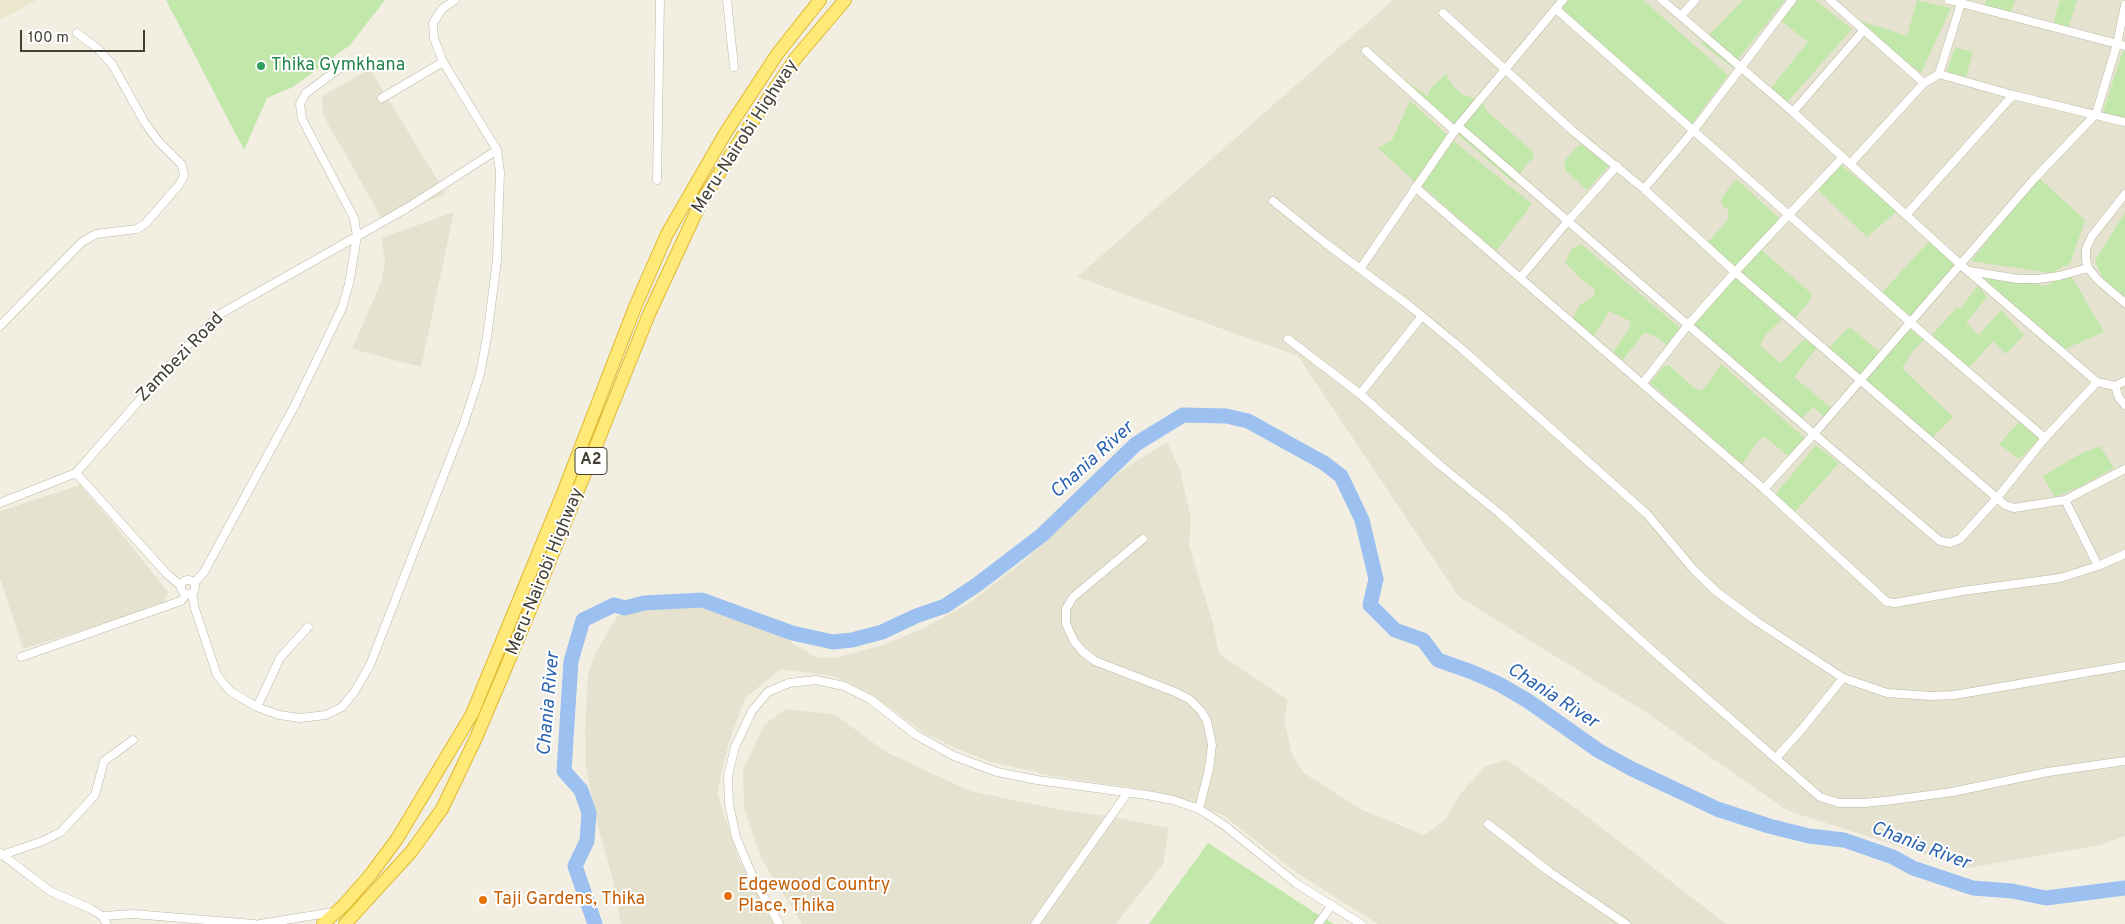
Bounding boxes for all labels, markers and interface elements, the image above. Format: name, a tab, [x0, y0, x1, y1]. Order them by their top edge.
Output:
scale bar	[22, 20, 148, 52]
text: 100 m	[28, 29, 69, 48]
place label: Thika Gymkhana	[271, 55, 405, 77]
street label: Meru-Nairobi Highway	[688, 56, 804, 218]
marker: Thika Gymkhana	[255, 60, 267, 72]
street label: Zambezi Road	[133, 309, 229, 407]
water label: Chania River	[1047, 418, 1139, 504]
road number: A2	[575, 448, 607, 474]
street label: Meru-Nairobi Highway	[502, 485, 590, 659]
water label: Chania River	[534, 651, 566, 757]
water label: Chania River	[1502, 659, 1602, 735]
water label: Chania River	[1867, 818, 1973, 876]
place label: Edgewood Country Place, Thika	[738, 875, 890, 918]
place label: Taji Gardens, Thika	[493, 889, 645, 911]
marker: Edgewood Country Place, Thika	[722, 890, 734, 902]
marker: Taji Gardens, Thika	[477, 894, 489, 906]

